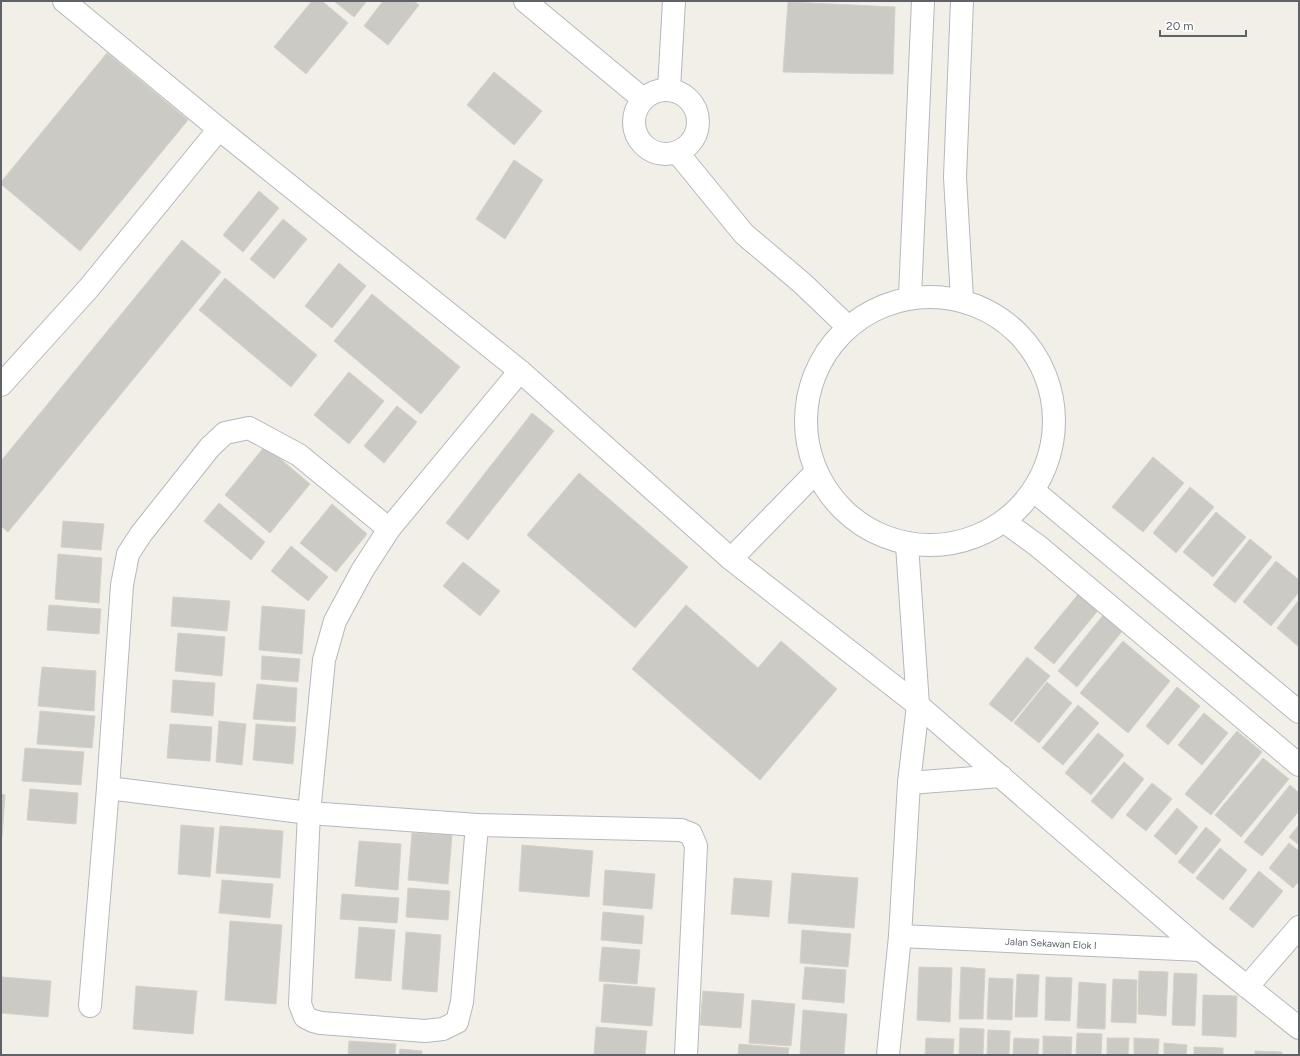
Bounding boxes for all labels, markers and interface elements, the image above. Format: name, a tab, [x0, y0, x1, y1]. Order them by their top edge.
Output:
scale bar	[1160, 12, 1246, 38]
text: 20 m	[1166, 19, 1194, 33]
street label: Jalan Sekawan Elok I	[1005, 935, 1097, 952]

